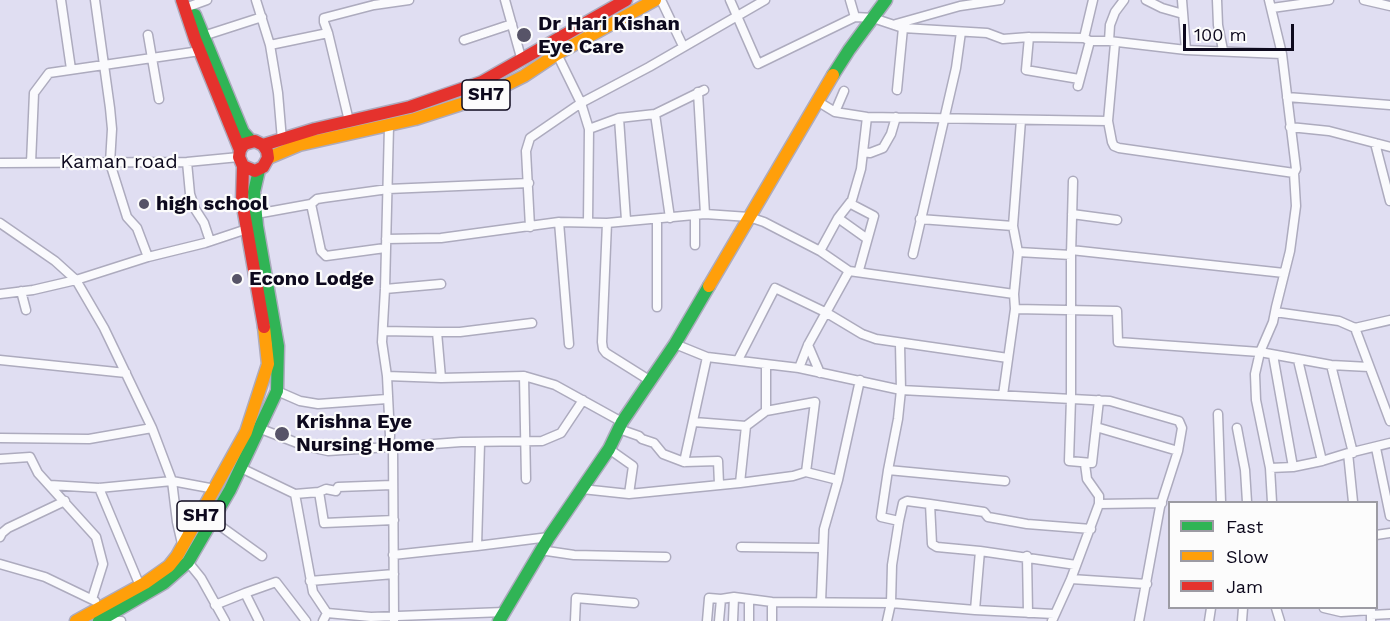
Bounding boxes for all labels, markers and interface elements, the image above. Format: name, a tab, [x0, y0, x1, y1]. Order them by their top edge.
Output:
place label: Dr Hari Kishan Eye Care	[538, 12, 680, 59]
scale bar	[1186, 12, 1297, 50]
text: 100 m	[1194, 24, 1247, 45]
marker: Dr Hari Kishan Eye Care	[515, 26, 533, 44]
road number: SH7	[462, 80, 510, 110]
street label: Kaman road	[60, 150, 178, 174]
place label: high school	[156, 192, 268, 216]
marker: high school	[137, 197, 151, 211]
place label: Econo Lodge	[249, 267, 374, 291]
marker: Econo Lodge	[230, 272, 244, 286]
place label: Krishna Eye Nursing Home	[296, 410, 435, 457]
marker: Krishna Eye Nursing Home	[273, 425, 291, 443]
road number: SH7	[177, 501, 225, 531]
legend	[1168, 501, 1378, 609]
text: Fast	[1226, 516, 1263, 537]
text: Slow	[1226, 546, 1269, 567]
text: Jam	[1226, 576, 1263, 597]

